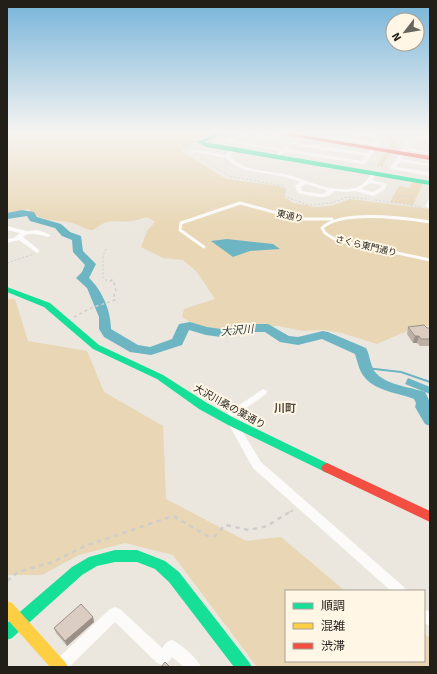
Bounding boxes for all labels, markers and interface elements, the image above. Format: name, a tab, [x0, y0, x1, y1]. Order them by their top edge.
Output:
north arrow	[385, 12, 425, 52]
text: N	[389, 30, 404, 44]
street label: 東通り	[275, 208, 304, 225]
street label: さくら東門通り	[334, 234, 398, 259]
water label: 大沢川	[220, 322, 255, 338]
street label: 大沢川桑の葉通り	[192, 382, 267, 432]
district label: 川町	[274, 402, 296, 415]
legend	[285, 590, 425, 662]
text: 順調	[321, 599, 345, 614]
text: 混雑	[321, 619, 345, 634]
text: 渋滞	[321, 639, 345, 654]

